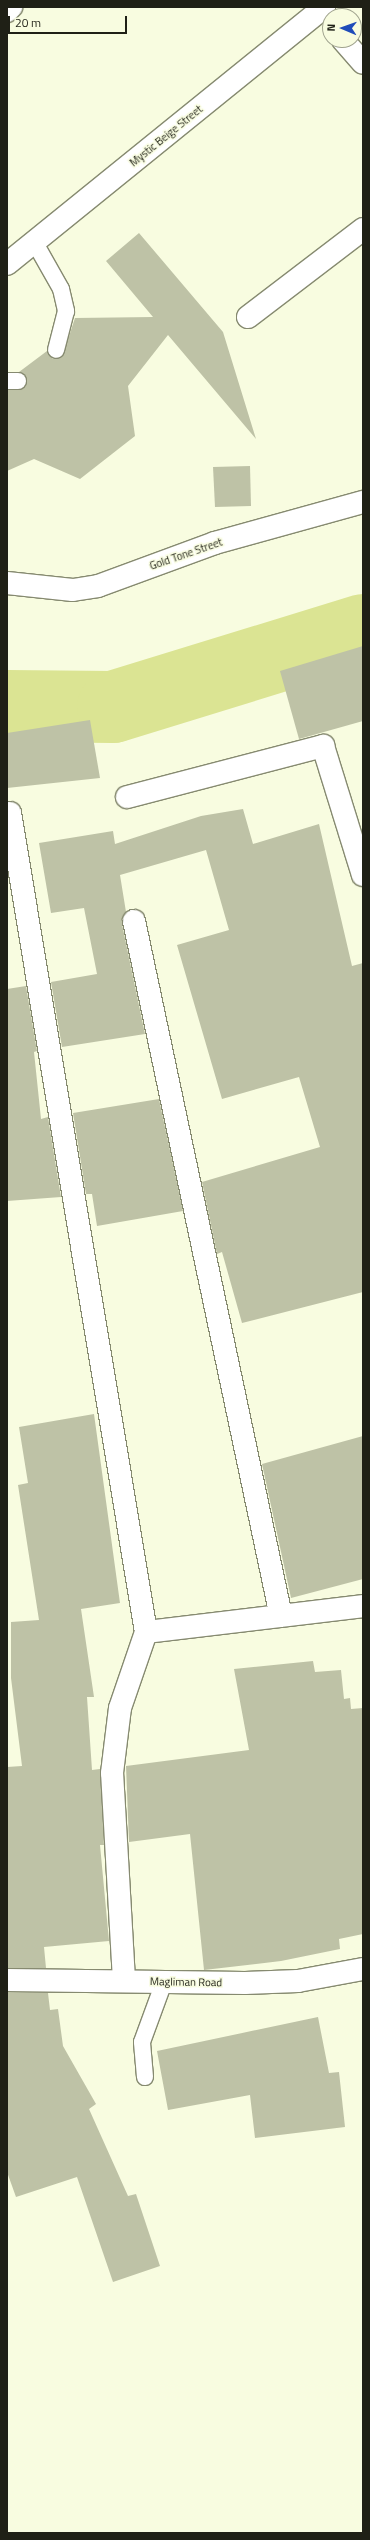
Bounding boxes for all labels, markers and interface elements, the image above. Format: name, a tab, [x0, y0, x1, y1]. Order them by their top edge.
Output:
scale bar	[10, 8, 129, 34]
north arrow	[322, 8, 362, 48]
text: 20 m	[15, 13, 41, 32]
text: N	[323, 24, 339, 32]
street label: Mystic Beige Street	[127, 103, 205, 169]
street label: Gold Tone Street	[148, 535, 224, 573]
street label: Magliman Road	[150, 1975, 222, 1989]

